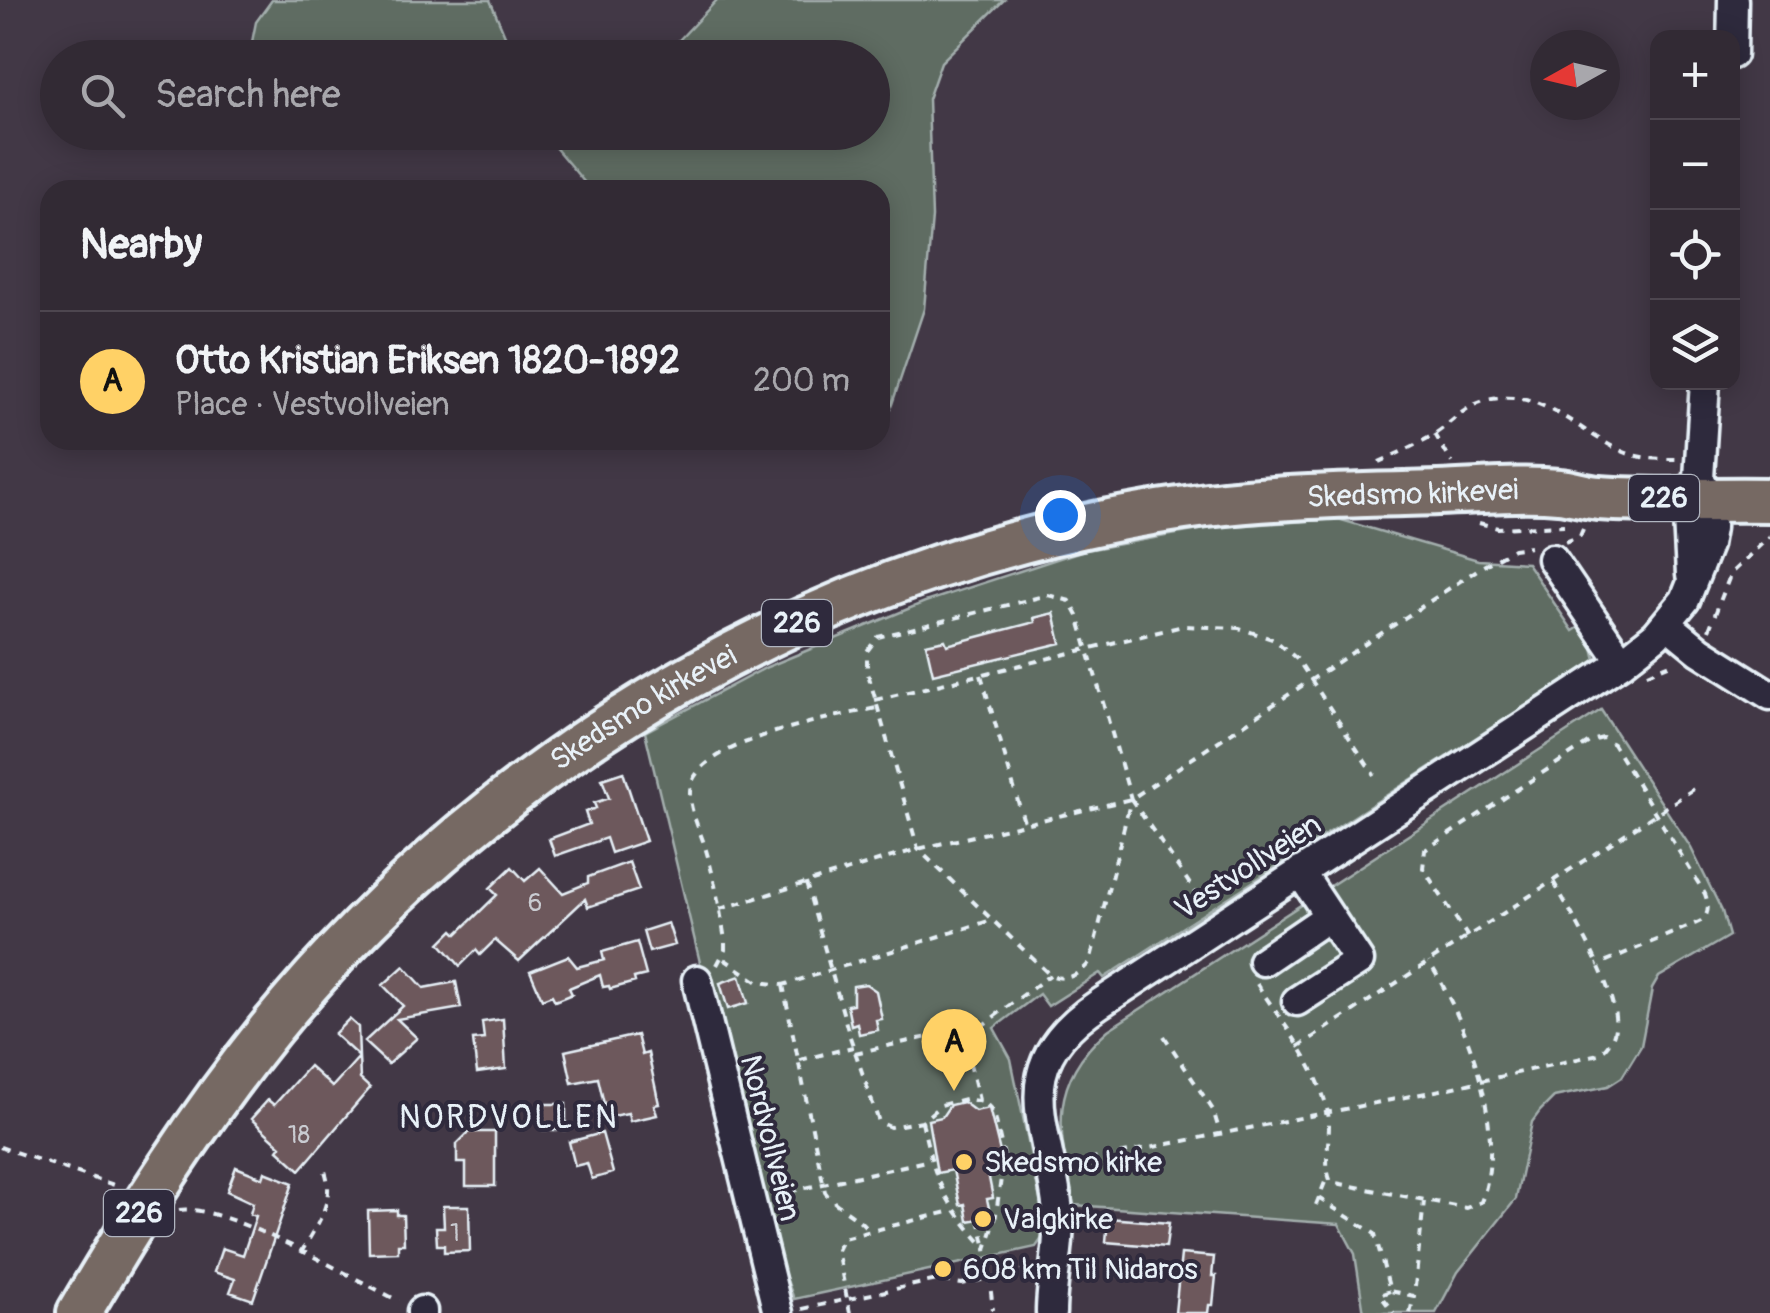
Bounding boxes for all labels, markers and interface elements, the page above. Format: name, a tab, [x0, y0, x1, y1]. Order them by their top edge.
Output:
north arrow	[1530, 30, 1620, 120]
map controls	[1650, 30, 1740, 390]
button: +	[1650, 30, 1740, 120]
search box	[40, 40, 890, 150]
icon: search	[75, 68, 130, 123]
text: Search here	[155, 71, 341, 119]
button: −	[1650, 120, 1740, 210]
button: locate	[1650, 210, 1740, 300]
text: Nearby	[80, 219, 202, 271]
button: layers	[1650, 300, 1740, 390]
text: Otto Kristian Eriksen 1820-1892	[175, 337, 680, 385]
text: A	[102, 361, 123, 401]
text: 200 m	[753, 361, 850, 401]
text: Place · Vestvollveien	[175, 385, 450, 425]
street label: Skedsmo kirkevei	[1306, 471, 1519, 516]
road number: 226	[1629, 475, 1699, 521]
your location	[1035, 490, 1086, 541]
road number: 226	[762, 600, 832, 646]
street label: Skedsmo kirkevei	[543, 637, 743, 779]
street label: Vestvollveien	[1168, 806, 1328, 928]
house number: 6	[528, 888, 542, 919]
pin: A	[922, 1008, 986, 1091]
street label: Nordvollveien	[731, 1051, 809, 1225]
district label: NORDVOLLEN	[399, 1098, 619, 1138]
house number: 18	[288, 1120, 310, 1151]
place label: Skedsmo kirke	[984, 1144, 1162, 1181]
marker: Skedsmo kirke	[953, 1151, 975, 1173]
road number: 226	[104, 1190, 174, 1236]
place label: Valgkirke	[1003, 1201, 1113, 1238]
marker: Valgkirke	[972, 1208, 994, 1230]
house number: 1	[450, 1218, 460, 1249]
place label: 608 km Til Nidaros	[963, 1251, 1198, 1288]
marker: 608 km Til Nidaros	[932, 1258, 954, 1280]

